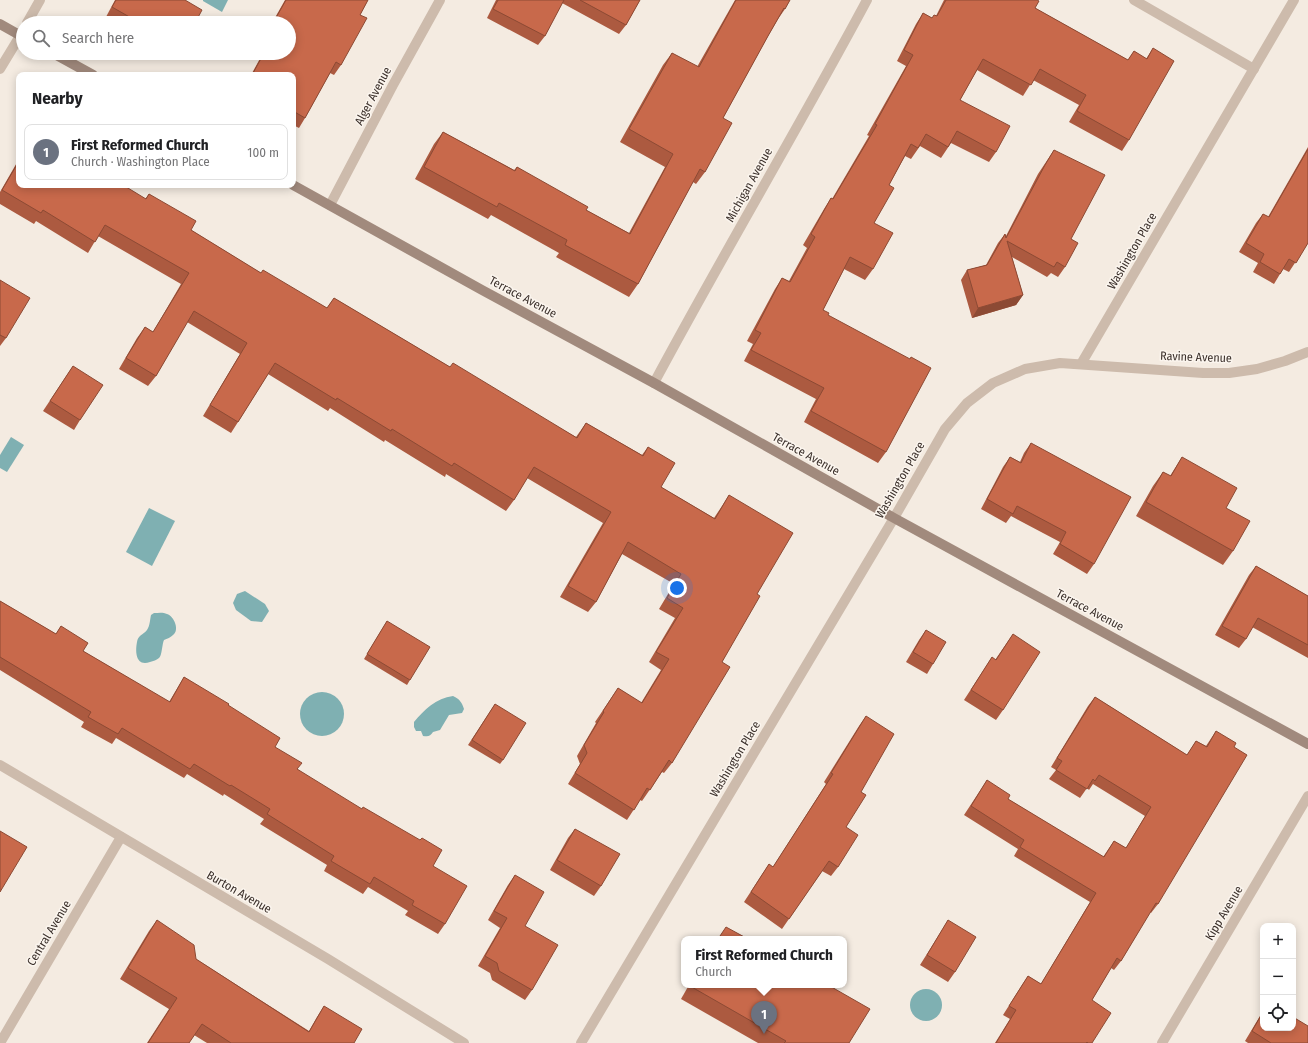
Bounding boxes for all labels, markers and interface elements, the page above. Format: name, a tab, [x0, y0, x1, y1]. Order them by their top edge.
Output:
search box	[16, 16, 296, 60]
icon: search	[30, 27, 52, 49]
text: Search here	[62, 29, 134, 47]
street label: Alger Avenue	[352, 64, 394, 128]
text: Nearby	[32, 88, 83, 109]
text: First Reformed Church	[71, 136, 209, 154]
text: 1	[43, 145, 49, 160]
text: 100 m	[247, 145, 279, 160]
street label: Michigan Avenue	[723, 145, 775, 224]
text: Church · Washington Place	[71, 154, 210, 169]
street label: Washington Place	[1104, 210, 1160, 292]
street label: Terrace Avenue	[487, 273, 559, 321]
street label: Ravine Avenue	[1160, 349, 1232, 365]
street label: Terrace Avenue	[770, 430, 842, 478]
street label: Washington Place	[872, 439, 928, 521]
your location	[667, 578, 687, 598]
street label: Terrace Avenue	[1054, 586, 1126, 634]
street label: Washington Place	[707, 718, 763, 799]
street label: Burton Avenue	[204, 868, 274, 916]
street label: Kipp Avenue	[1202, 883, 1246, 943]
street label: Central Avenue	[24, 898, 74, 968]
map controls	[1260, 923, 1296, 1031]
button: +	[1260, 923, 1296, 959]
popup	[681, 936, 847, 988]
text: First Reformed Church	[695, 946, 833, 964]
button: −	[1260, 959, 1296, 995]
text: Church	[695, 964, 732, 979]
button: locate	[1260, 995, 1296, 1031]
pin: 1	[751, 1001, 777, 1034]

